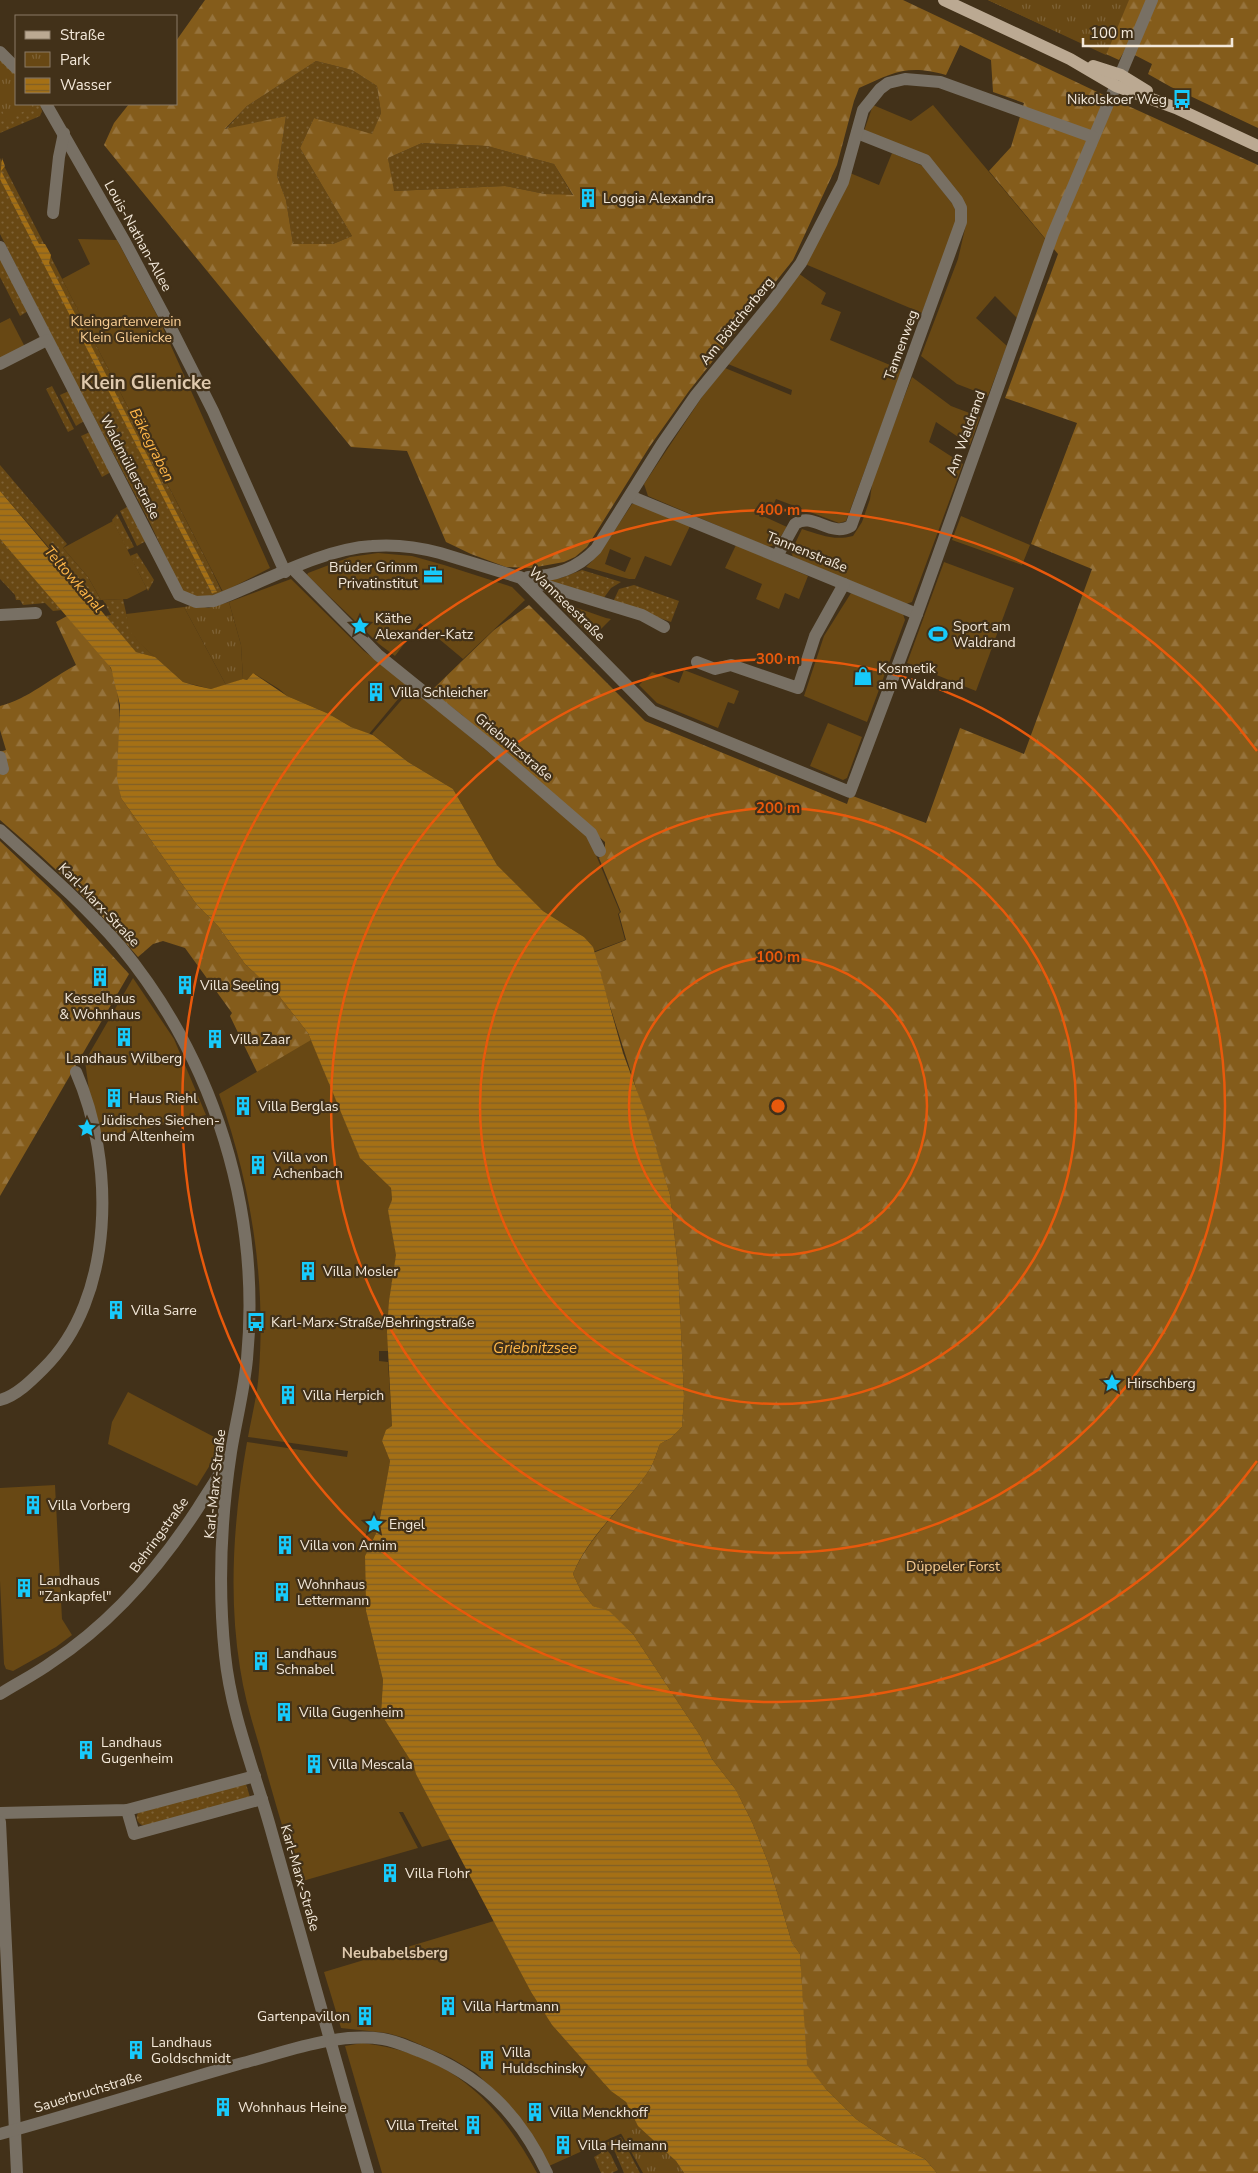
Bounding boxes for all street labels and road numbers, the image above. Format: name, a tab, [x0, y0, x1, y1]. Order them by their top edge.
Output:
street label: Louis-Nathan-Allee	[100, 177, 176, 295]
street label: Am Böttcherberg	[696, 273, 778, 369]
street label: Tannenweg	[880, 307, 922, 383]
street label: Am Waldrand	[942, 388, 990, 478]
street label: Waldmüllerstraße	[95, 412, 165, 522]
street label: Tannenstraße	[764, 527, 850, 577]
street label: Wannseestraße	[525, 563, 609, 645]
street label: Griebnitzstraße	[471, 709, 557, 785]
street label: Karl-Marx-Straße	[54, 859, 144, 951]
street label: Karl-Marx-Straße	[200, 1428, 230, 1540]
street label: Behringstraße	[125, 1493, 193, 1577]
street label: Karl-Marx-Straße	[276, 1822, 324, 1934]
street label: Sauerbruchstraße	[32, 2067, 144, 2117]

